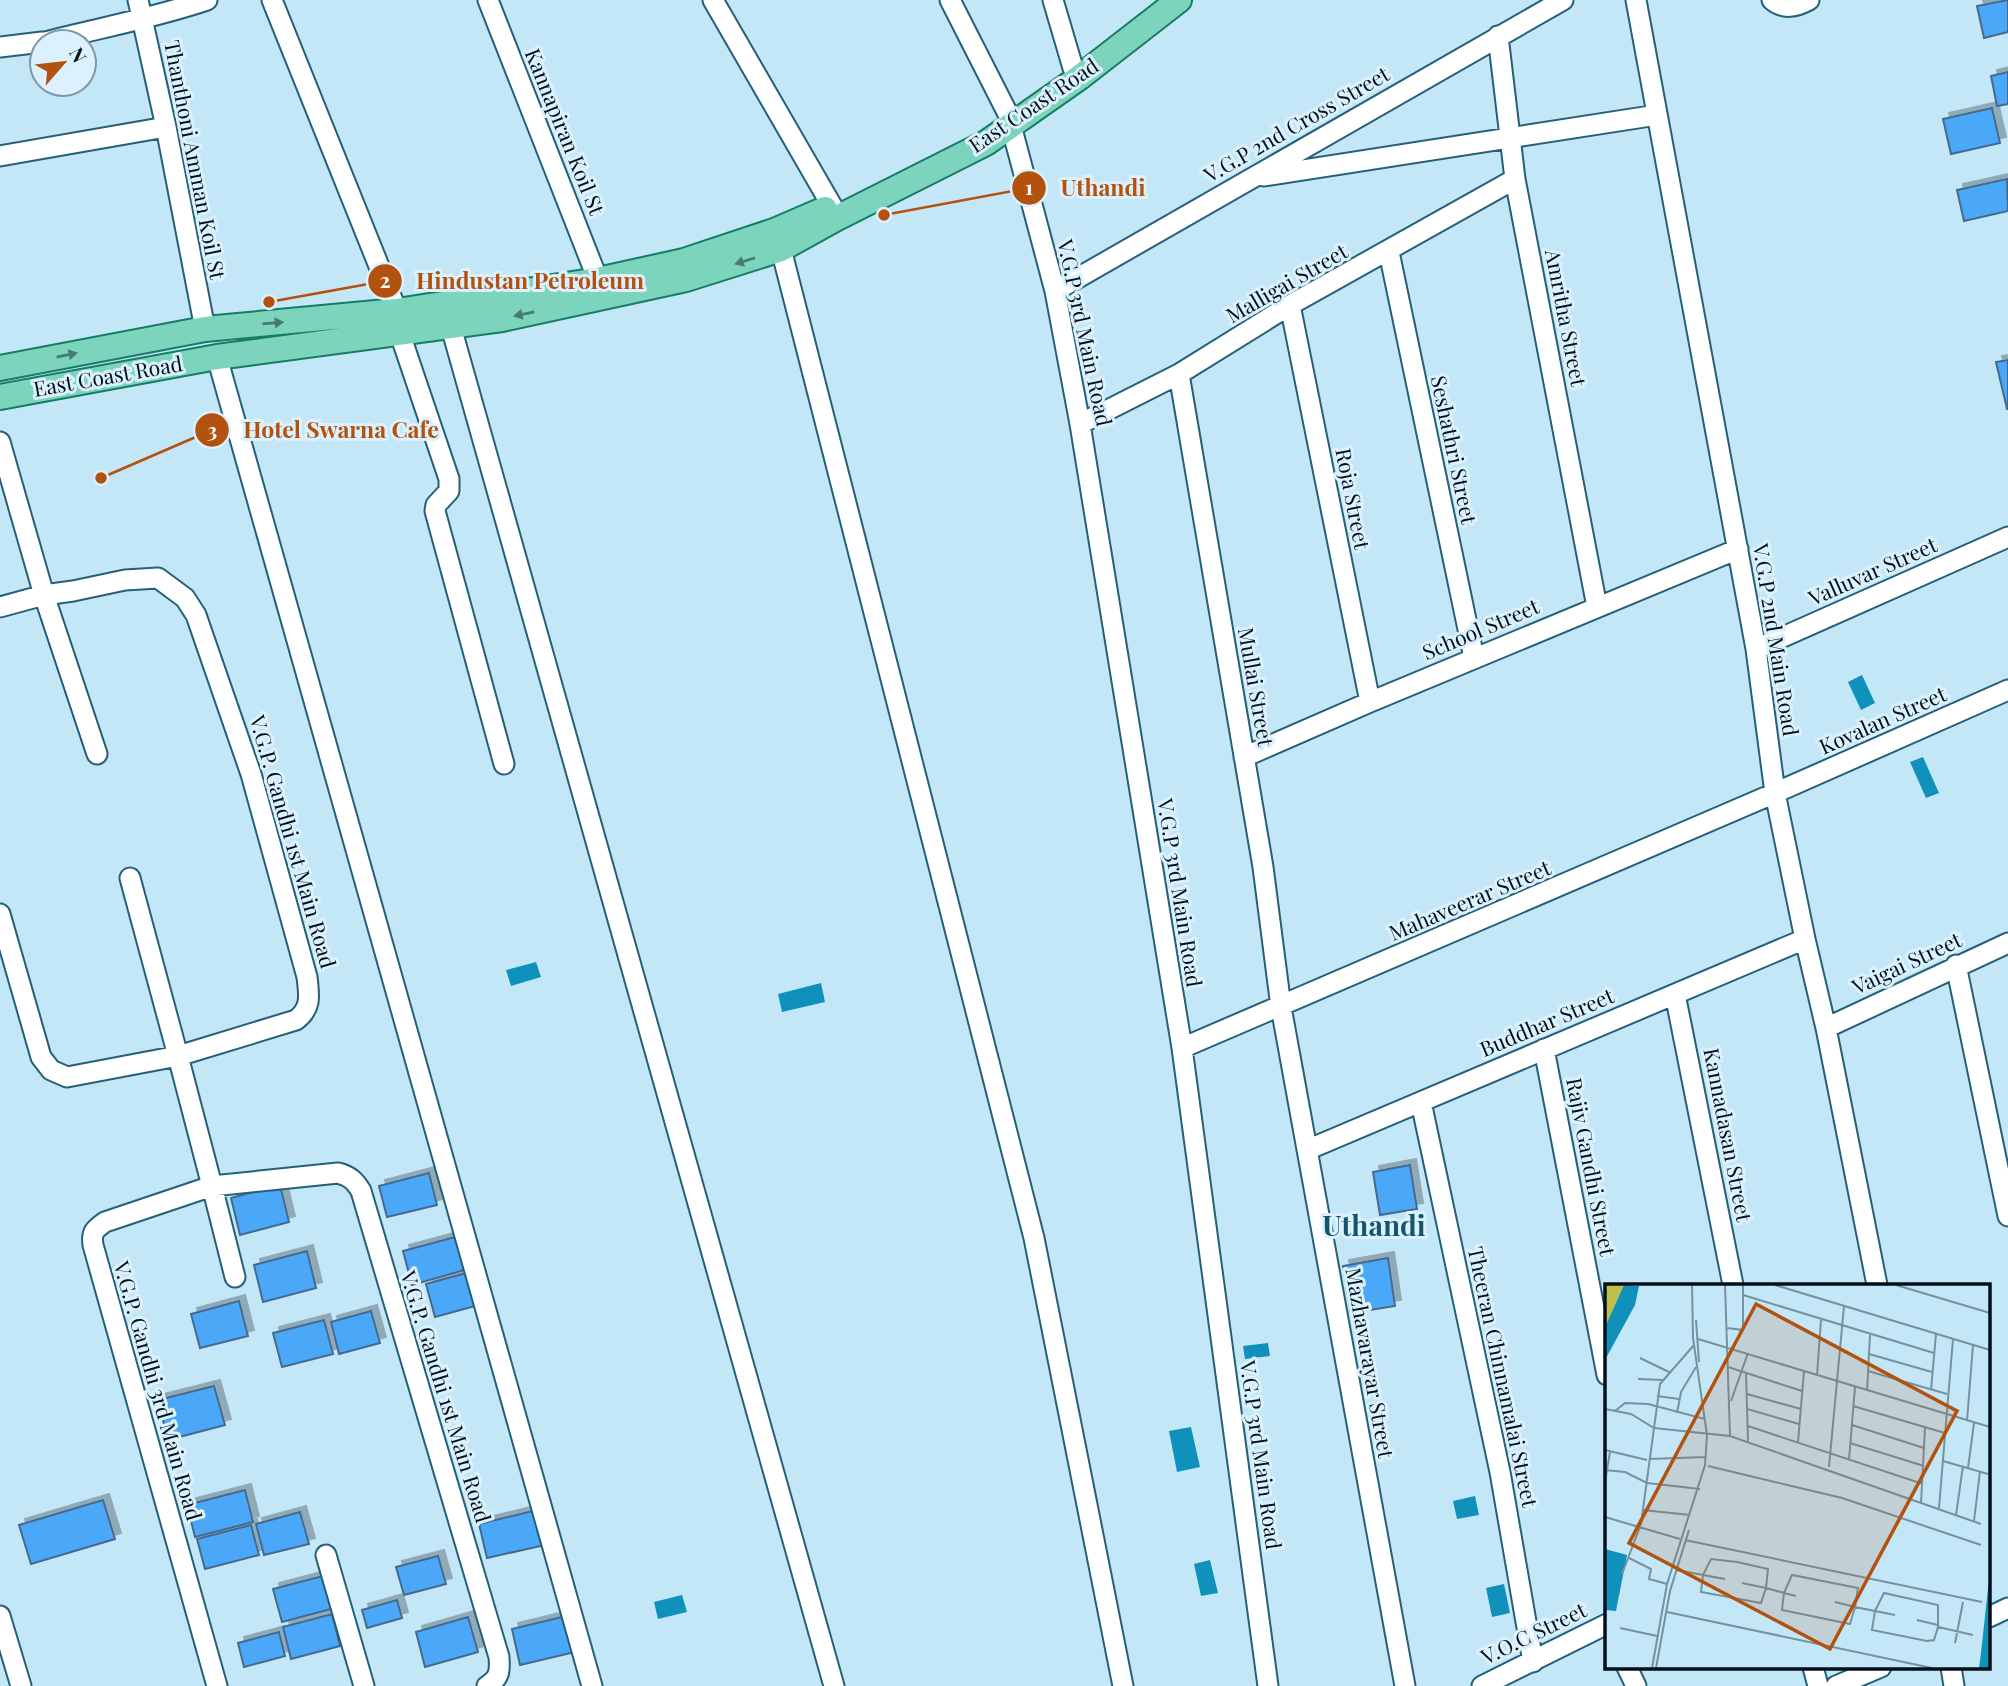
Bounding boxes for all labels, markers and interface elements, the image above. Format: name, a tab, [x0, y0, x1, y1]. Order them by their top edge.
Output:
north arrow	[28, 28, 98, 98]
street label: Thanthoni Amman Koil St	[159, 38, 233, 282]
text: N	[64, 42, 94, 67]
street label: Kannapiran Koil St	[520, 44, 612, 219]
street label: East Coast Road	[963, 51, 1103, 158]
street label: V.G.P 2nd Cross Street	[1197, 58, 1394, 188]
callout: Uthandi	[1012, 166, 1159, 210]
text: Uthandi	[1061, 171, 1145, 202]
text: 1	[1025, 172, 1033, 200]
street label: V.G.P 3rd Main Road	[1052, 236, 1119, 429]
street label: Malligai Street	[1220, 236, 1352, 328]
street label: Amritha Street	[1540, 246, 1594, 389]
one-way arrow	[734, 256, 755, 266]
callout: Hindustan Petroleum	[367, 259, 658, 303]
text: Hindustan Petroleum	[416, 264, 644, 295]
text: 2	[380, 265, 391, 293]
one-way arrow	[513, 309, 535, 320]
one-way arrow	[262, 317, 284, 328]
street label: East Coast Road	[31, 348, 184, 402]
one-way arrow	[56, 349, 78, 360]
street label: Seshathri Street	[1426, 373, 1484, 527]
callout: Hotel Swarna Cafe	[194, 408, 453, 452]
text: Hotel Swarna Cafe	[243, 413, 439, 444]
text: 3	[207, 415, 217, 443]
street label: Roja Street	[1330, 446, 1378, 552]
street label: Valluvar Street	[1803, 529, 1941, 611]
street label: V.G.P 2nd Main Road	[1748, 540, 1806, 738]
street label: School Street	[1418, 591, 1543, 665]
street label: Mullai Street	[1233, 625, 1281, 749]
street label: Kovalan Street	[1814, 678, 1951, 760]
street label: V.G.P. Gandhi 1st Main Road	[244, 711, 343, 971]
street label: V.G.P 3rd Main Road	[1152, 796, 1210, 989]
street label: Mahaveerar Street	[1384, 852, 1555, 946]
street label: Vaigai Street	[1846, 924, 1966, 1000]
street label: Buddhar Street	[1475, 980, 1618, 1062]
street label: Kannadasan Street	[1698, 1045, 1760, 1224]
street label: Rajiv Gandhi Street	[1561, 1075, 1623, 1259]
district label: Uthandi	[1322, 1206, 1426, 1243]
street label: Theeran Chinnamalai Street	[1463, 1244, 1545, 1510]
street label: V.G.P. Gandhi 3rd Main Road	[108, 1257, 209, 1523]
street label: Mazhavarayar Street	[1340, 1265, 1402, 1461]
street label: V.G.P. Gandhi 1st Main Road	[395, 1266, 499, 1526]
inset map	[1605, 1284, 1990, 1668]
street label: V.G.P 3rd Main Road	[1235, 1358, 1289, 1551]
street label: V.O.C Street	[1475, 1594, 1591, 1670]

